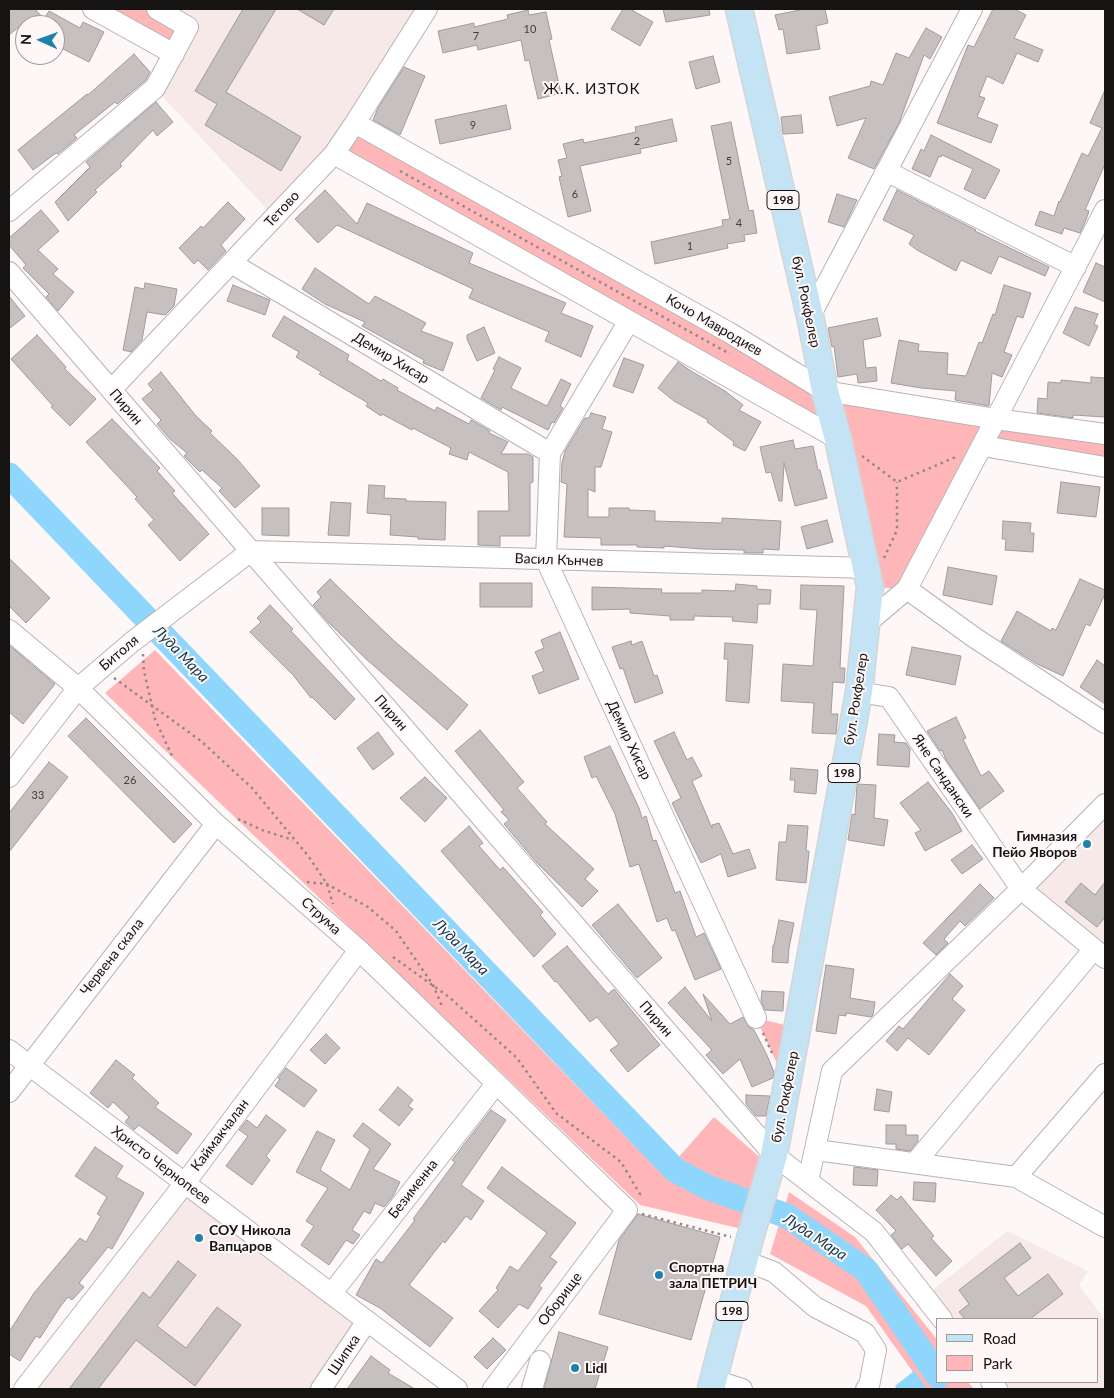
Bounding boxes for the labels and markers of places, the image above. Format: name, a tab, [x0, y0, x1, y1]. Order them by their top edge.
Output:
place label: Гимназия Пейо Яворов	[992, 828, 1077, 860]
marker: Гимназия Пейо Яворов	[1081, 838, 1093, 850]
place label: СОУ Никола Вапцаров	[209, 1222, 291, 1254]
marker: СОУ Никола Вапцаров	[193, 1232, 205, 1244]
place label: Спортна зала ПЕТРИЧ	[669, 1259, 757, 1292]
marker: Спортна зала ПЕТРИЧ	[653, 1269, 665, 1281]
place label: Lidl	[585, 1360, 607, 1376]
marker: Lidl	[569, 1362, 581, 1374]

